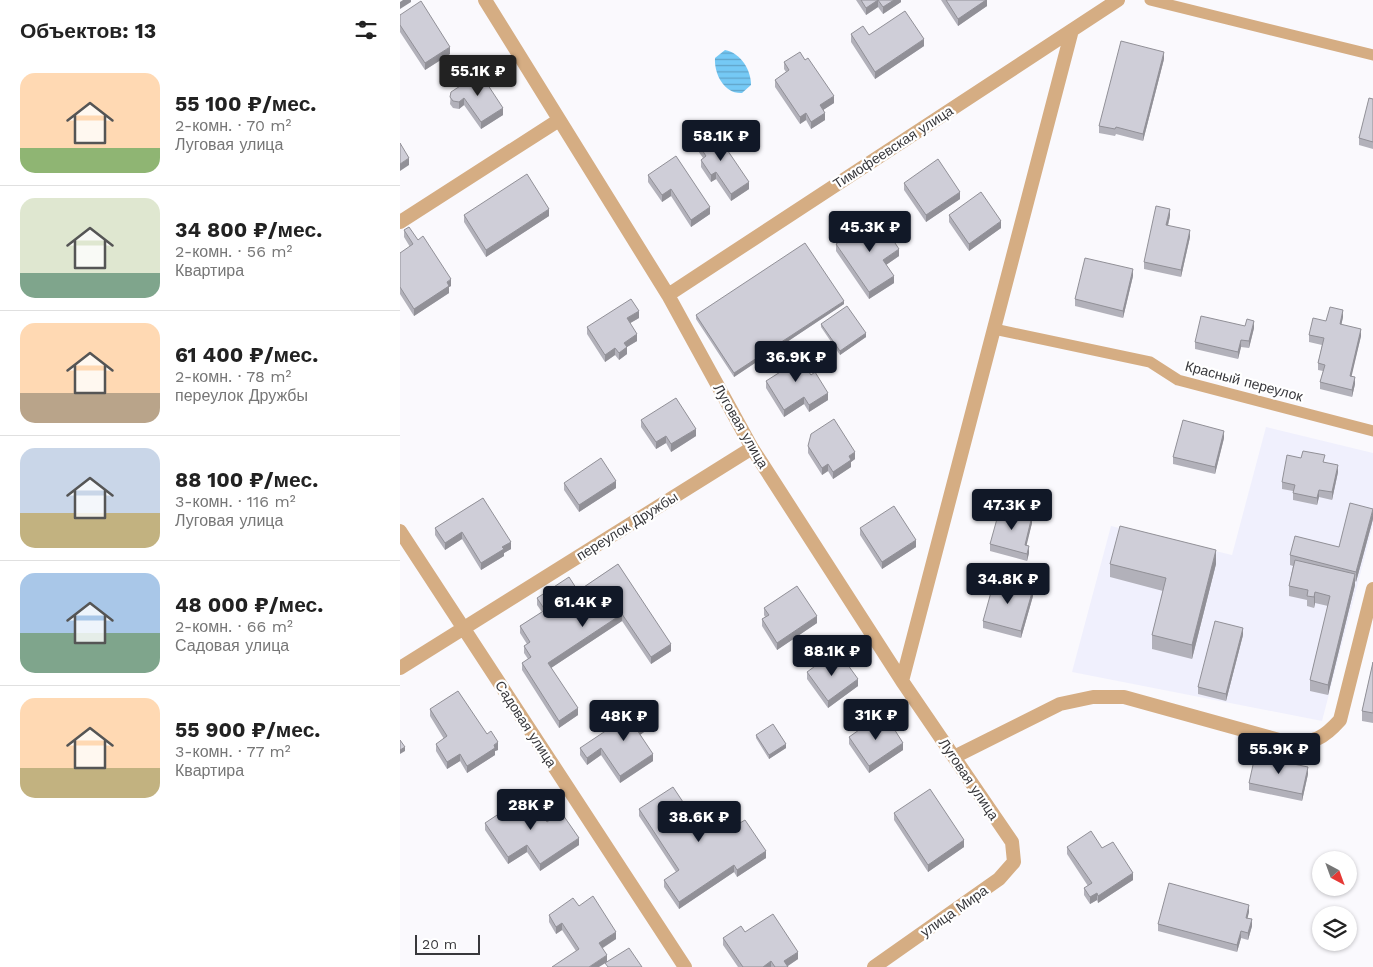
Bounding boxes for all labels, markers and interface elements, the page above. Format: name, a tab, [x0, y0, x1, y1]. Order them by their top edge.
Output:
icon: filters	[352, 16, 380, 44]
text: Объектов: 13	[20, 18, 156, 43]
pin: 55.1K ₽	[432, 54, 524, 97]
text: 55.1K ₽	[450, 61, 506, 80]
text: 55 100 ₽/мес.	[175, 91, 316, 116]
icon: home	[60, 93, 120, 153]
street label: Тимофеевская улица	[830, 102, 956, 192]
text: 2-комн. · 70 m²	[175, 116, 291, 135]
pin: 58.1K ₽	[675, 120, 767, 162]
text: 58.1K ₽	[693, 126, 749, 145]
text: Луговая улица	[175, 135, 283, 154]
pin: 45.3K ₽	[824, 210, 916, 253]
text: 34 800 ₽/мес.	[175, 217, 322, 242]
text: 45.3K ₽	[840, 217, 900, 236]
icon: home	[60, 218, 120, 278]
text: 2-комн. · 56 m²	[175, 242, 292, 261]
text: Квартира	[175, 261, 244, 280]
pin: 36.9K ₽	[750, 340, 842, 383]
text: 61 400 ₽/мес.	[175, 342, 318, 367]
icon: home	[60, 343, 120, 403]
text: 36.9K ₽	[766, 347, 826, 366]
street label: Красный переулок	[1184, 358, 1305, 405]
text: 2-комн. · 78 m²	[175, 367, 291, 386]
street label: Луговая улица	[710, 381, 772, 471]
text: переулок Дружбы	[175, 386, 308, 405]
text: 88 100 ₽/мес.	[175, 467, 318, 492]
icon: home	[60, 468, 120, 528]
street label: переулок Дружбы	[573, 488, 681, 564]
pin: 47.3K ₽	[966, 488, 1058, 531]
text: 3-комн. · 116 m²	[175, 492, 296, 511]
text: 47.3K ₽	[983, 495, 1041, 514]
text: Луговая улица	[175, 511, 283, 530]
pin: 34.8K ₽	[962, 562, 1054, 605]
text: 34.8K ₽	[977, 569, 1039, 588]
pin: 61.4K ₽	[537, 586, 629, 628]
text: 48 000 ₽/мес.	[175, 592, 323, 617]
text: 61.4K ₽	[554, 592, 612, 611]
icon: home	[60, 593, 120, 653]
text: 2-комн. · 66 m²	[175, 617, 293, 636]
pin: 88.1K ₽	[786, 634, 878, 677]
text: Садовая улица	[175, 636, 289, 655]
text: 88.1K ₽	[804, 641, 860, 660]
street label: Садовая улица	[492, 678, 560, 770]
pin: 31K ₽	[841, 698, 911, 741]
pin: 48K ₽	[589, 700, 659, 742]
text: 31K ₽	[855, 705, 897, 724]
text: 48K ₽	[601, 706, 647, 725]
text: 55 900 ₽/мес.	[175, 717, 320, 742]
icon: home	[60, 718, 120, 778]
pin: 55.9K ₽	[1233, 732, 1325, 775]
street label: Луговая улица	[936, 735, 1002, 823]
text: 55.9K ₽	[1249, 739, 1309, 758]
text: 3-комн. · 77 m²	[175, 742, 291, 761]
text: Квартира	[175, 761, 244, 780]
pin: 28K ₽	[496, 788, 566, 831]
text: 28K ₽	[508, 795, 554, 814]
pin: 38.6K ₽	[653, 800, 745, 843]
text: 38.6K ₽	[669, 807, 729, 826]
north arrow	[1312, 851, 1358, 896]
map controls	[1312, 851, 1357, 951]
street label: улица Мира	[917, 882, 991, 940]
button: layers	[1312, 906, 1357, 951]
scale bar	[415, 932, 480, 955]
text: 20 m	[422, 936, 457, 952]

